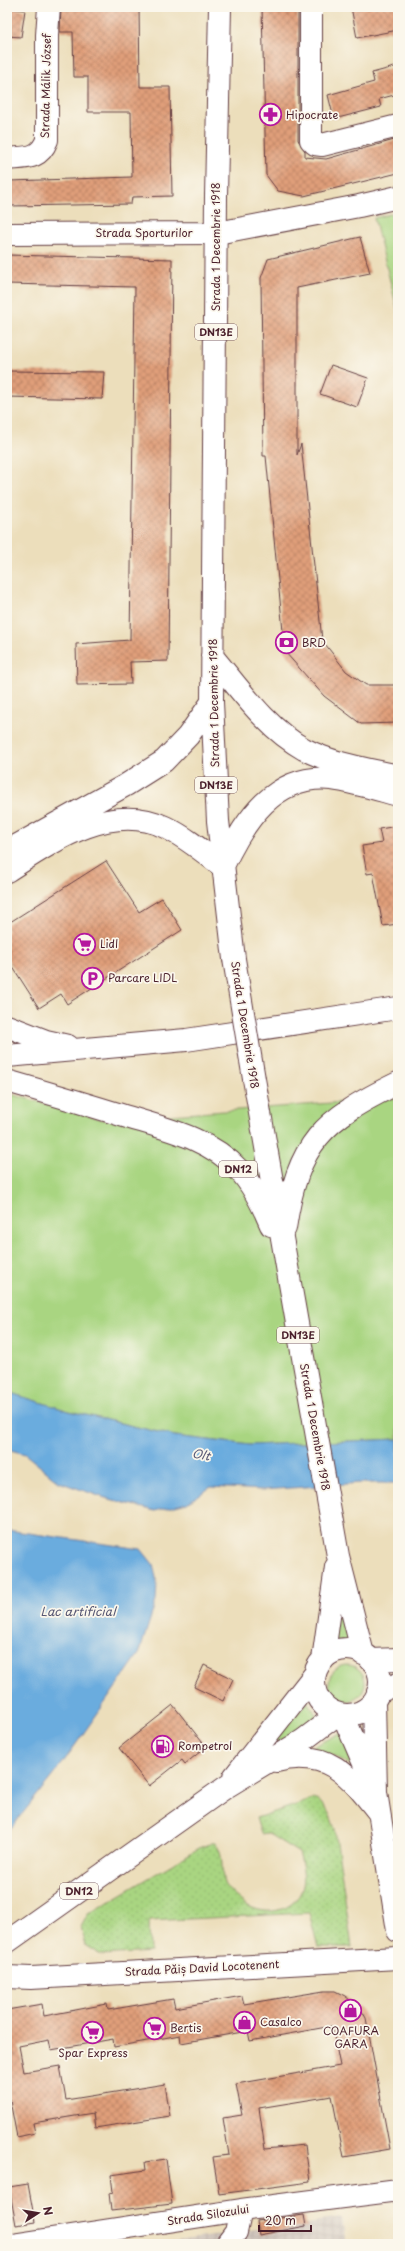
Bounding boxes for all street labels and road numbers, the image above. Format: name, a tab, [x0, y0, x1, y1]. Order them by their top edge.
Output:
street label: Strada Málik József	[36, 32, 55, 139]
street label: Strada 1 Decembrie 1918	[207, 182, 224, 312]
street label: Strada Sporturilor	[95, 224, 194, 241]
road number: DN13E	[195, 324, 237, 340]
street label: Strada 1 Decembrie 1918	[204, 638, 223, 768]
road number: DN13E	[195, 777, 237, 793]
street label: Strada 1 Decembrie 1918	[227, 960, 264, 1090]
road number: DN12	[219, 1161, 257, 1177]
road number: DN13E	[277, 1327, 319, 1343]
street label: Strada 1 Decembrie 1918	[296, 1362, 335, 1492]
road number: DN12	[60, 1883, 98, 1899]
street label: Strada Păiș David Locotenent	[124, 1955, 280, 1980]
street label: Strada Silozului	[166, 2200, 250, 2229]

